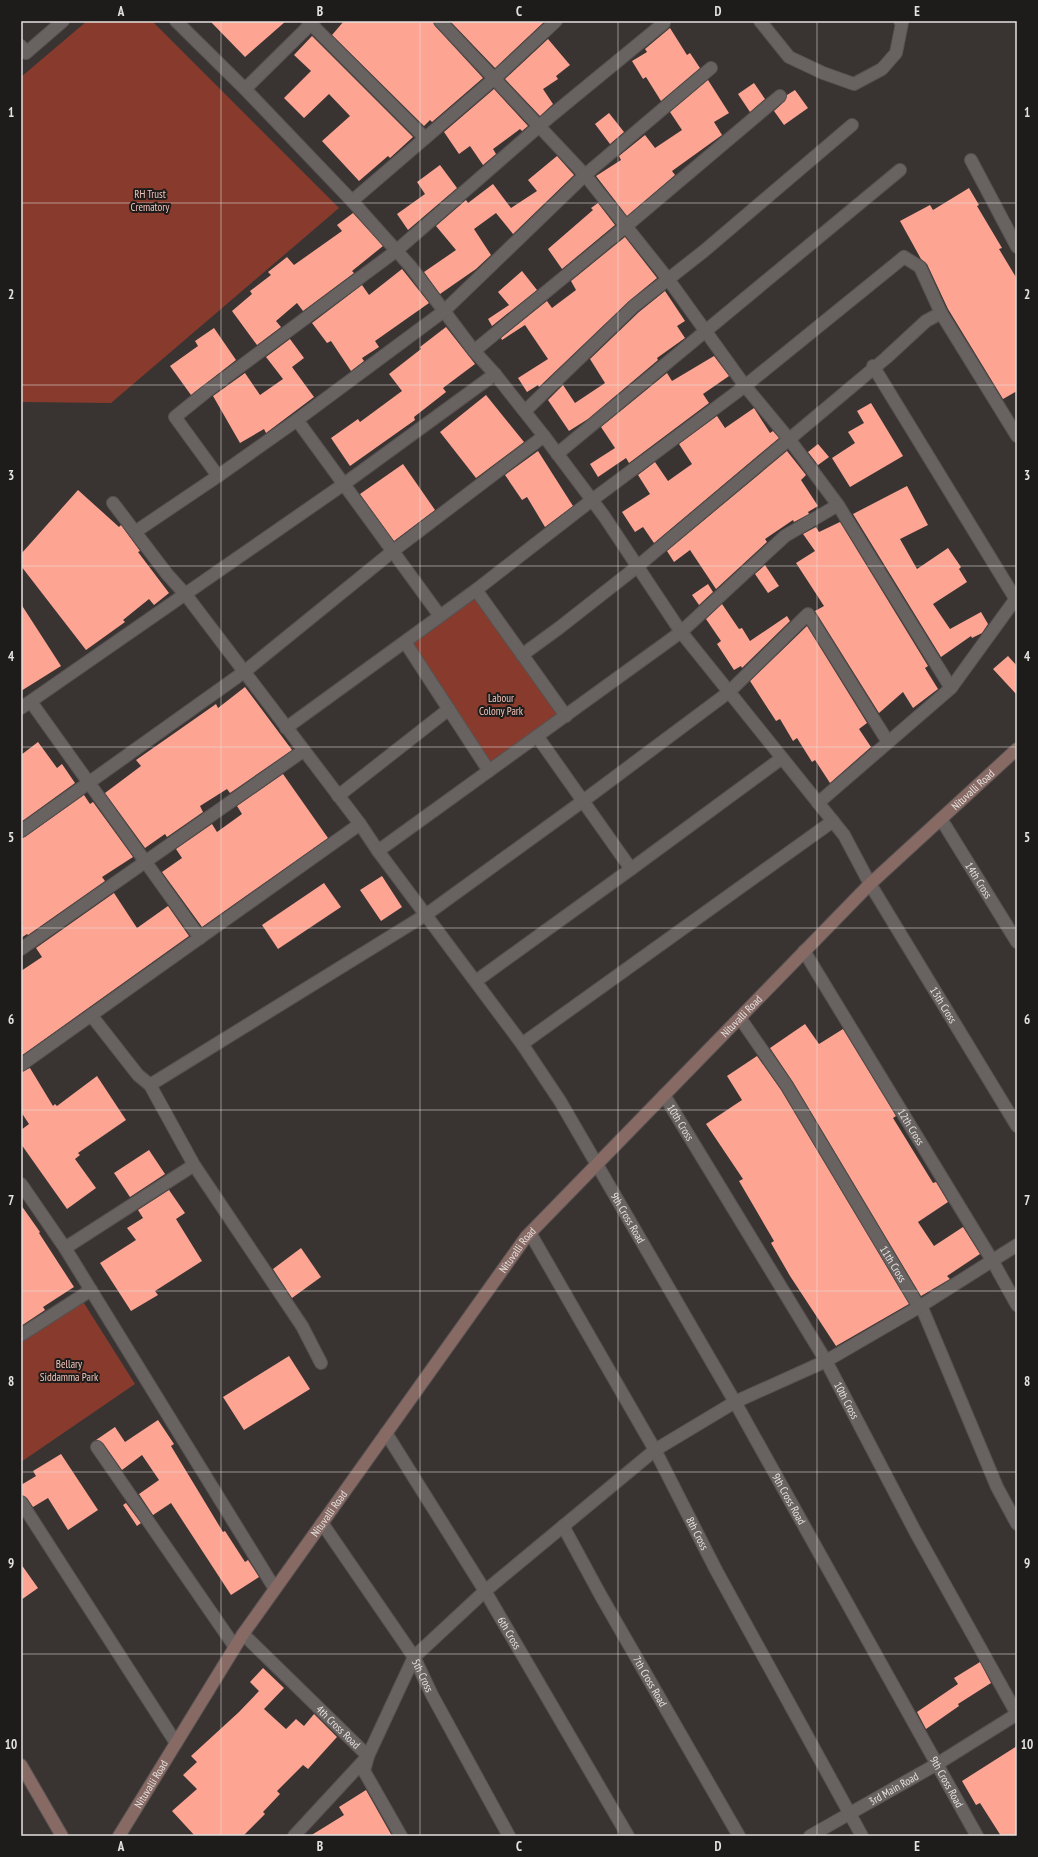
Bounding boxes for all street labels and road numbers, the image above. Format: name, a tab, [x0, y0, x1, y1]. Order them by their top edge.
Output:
street label: Nituvalli Road	[948, 766, 997, 813]
street label: 14th Cross	[962, 859, 996, 901]
street label: 13th Cross	[927, 984, 960, 1026]
street label: Nituvalli Road	[718, 992, 765, 1040]
street label: 10th Cross	[664, 1102, 697, 1143]
street label: 12th Cross	[895, 1106, 928, 1148]
street label: 9th Cross Road	[608, 1190, 648, 1246]
street label: Nituvalli Road	[496, 1224, 539, 1276]
street label: 11th Cross	[877, 1243, 910, 1285]
street label: 10th Cross	[831, 1379, 862, 1422]
street label: 9th Cross Road	[769, 1471, 809, 1527]
street label: Nituvalli Road	[308, 1487, 350, 1539]
street label: 8th Cross	[683, 1515, 712, 1553]
street label: 6th Cross	[495, 1614, 525, 1652]
street label: 7th Cross Road	[630, 1653, 670, 1709]
street label: 5th Cross	[409, 1657, 437, 1695]
street label: 4th Cross Road	[313, 1702, 363, 1752]
street label: 9th Cross Road	[927, 1754, 967, 1810]
street label: Nituvalli Road	[131, 1757, 171, 1810]
street label: 3rd Main Road	[866, 1769, 921, 1808]

